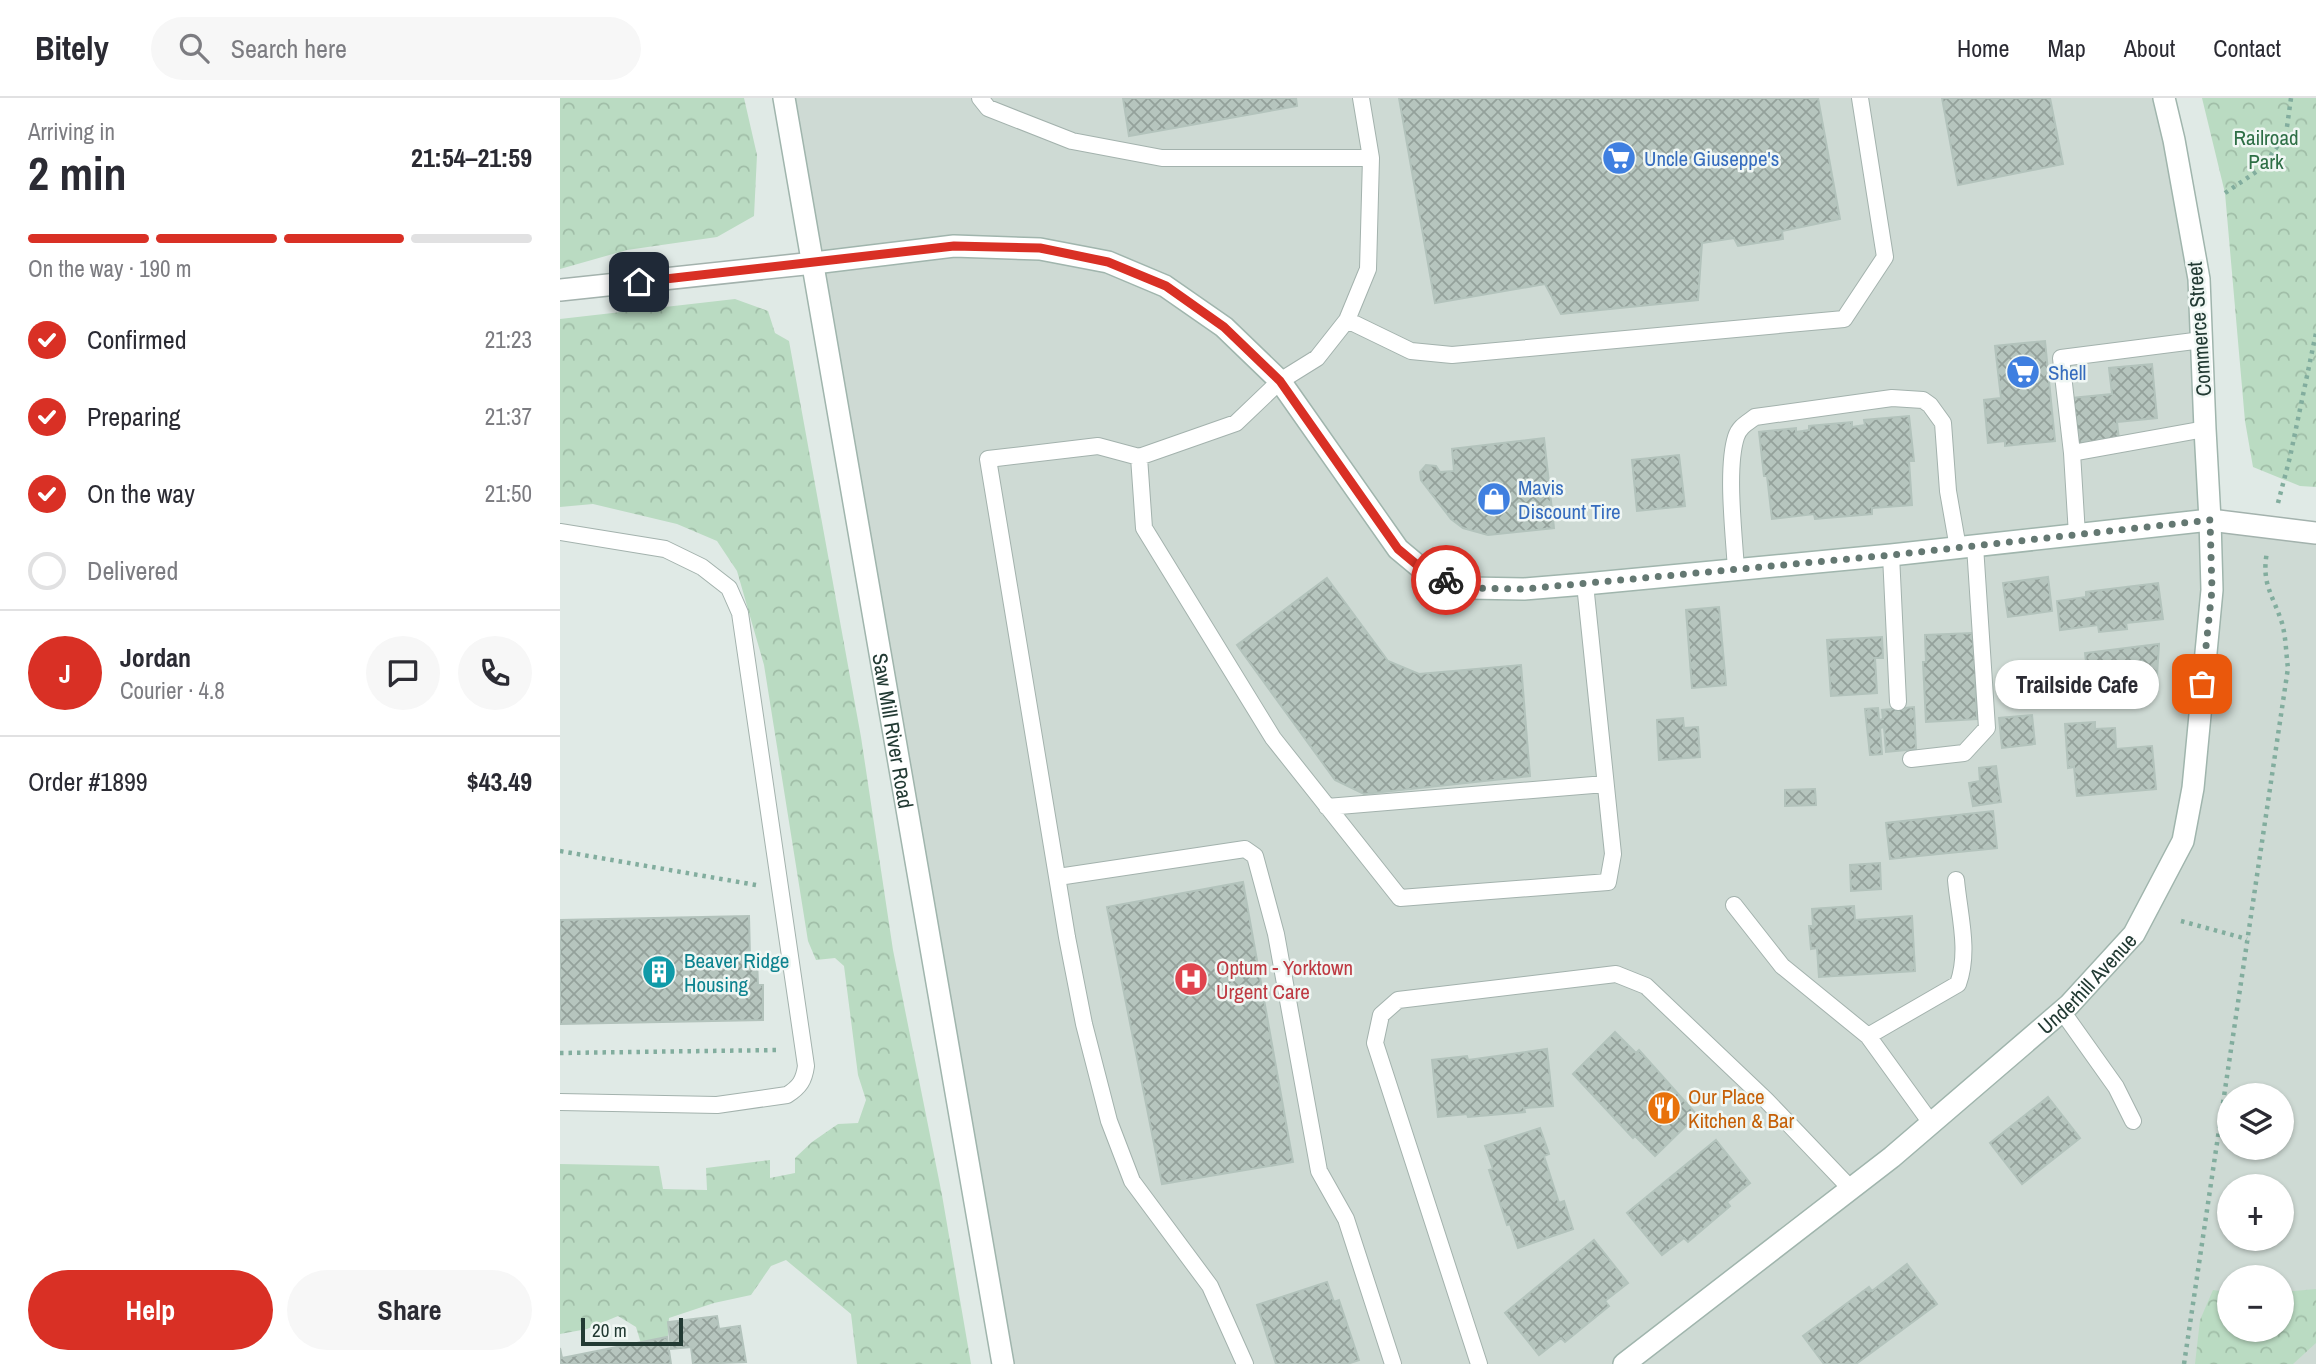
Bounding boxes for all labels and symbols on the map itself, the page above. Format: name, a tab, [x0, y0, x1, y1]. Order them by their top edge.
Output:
park label: Railroad Park	[2233, 123, 2299, 176]
supermarket icon: Uncle Giuseppe's	[1600, 139, 1638, 177]
place label: Uncle Giuseppe's	[1644, 144, 1779, 173]
pin	[609, 252, 669, 312]
street label: Commerce Street	[2180, 260, 2218, 397]
supermarket icon: Shell	[2004, 353, 2042, 391]
place label: Shell	[2048, 358, 2086, 387]
place label: Mavis Discount Tire	[1518, 473, 1621, 526]
shop icon: Mavis Discount Tire	[1475, 480, 1513, 518]
courier	[1411, 545, 1481, 615]
street label: Saw Mill River Road	[866, 651, 921, 810]
pin	[2172, 654, 2232, 714]
callout: Trailside Cafe	[1996, 660, 2160, 708]
street label: Underhill Avenue	[2031, 926, 2143, 1040]
place label: Beaver Ridge Housing	[684, 946, 789, 999]
building icon: Beaver Ridge Housing	[640, 953, 678, 991]
place label: Optum - Yorktown Urgent Care	[1216, 953, 1353, 1006]
hospital icon: Optum - Yorktown Urgent Care	[1172, 960, 1210, 998]
place label: Our Place Kitchen & Bar	[1688, 1082, 1795, 1135]
restaurant icon: Our Place Kitchen & Bar	[1645, 1089, 1683, 1127]
scale bar	[581, 1315, 682, 1347]

